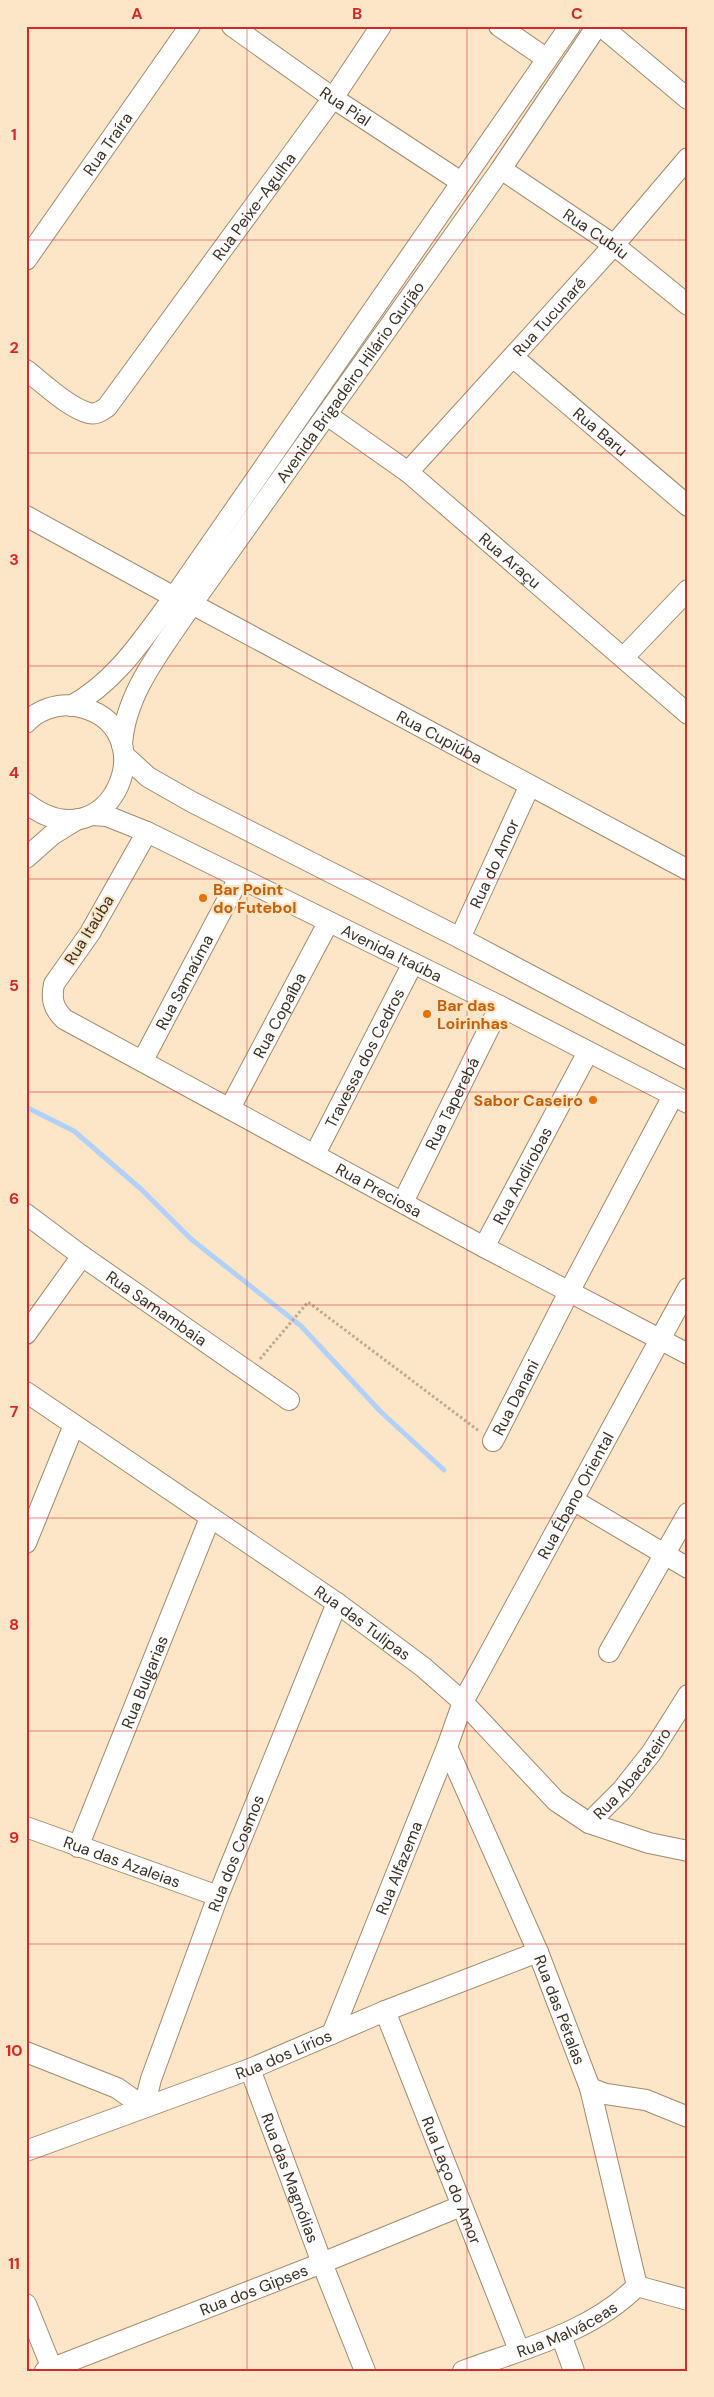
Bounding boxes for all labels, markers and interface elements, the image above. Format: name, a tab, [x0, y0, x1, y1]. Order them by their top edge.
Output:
text: A	[131, 3, 143, 24]
text: B	[352, 3, 362, 24]
text: C	[571, 3, 583, 24]
street label: Rua Pial	[316, 82, 375, 131]
street label: Rua Traíra	[78, 108, 137, 179]
text: 1	[11, 124, 17, 145]
street label: Rua Peixe-Agulha	[207, 148, 300, 264]
street label: Rua Cubiu	[559, 203, 633, 264]
street label: Rua Tucunaré	[508, 272, 590, 361]
street label: Avenida Brigadeiro Hilário Gurjão	[271, 277, 429, 487]
text: 2	[9, 337, 19, 358]
street label: Rua Baru	[569, 402, 632, 461]
street label: Rua Araçu	[475, 528, 545, 593]
text: 3	[9, 549, 19, 570]
street label: Rua Cupiúba	[393, 705, 486, 768]
text: 4	[9, 762, 19, 783]
street label: Rua do Amor	[465, 815, 524, 911]
place label: Bar Point do Futebol	[213, 879, 297, 918]
street label: Rua Itaúba	[59, 891, 119, 969]
marker: Bar Point do Futebol	[197, 892, 209, 904]
street label: Avenida Itaúba	[338, 919, 446, 986]
street label: Rua Samaúma	[150, 931, 218, 1033]
street label: Rua Copaíba	[248, 969, 310, 1062]
text: 5	[9, 975, 19, 996]
street label: Travessa dos Cedros	[320, 984, 409, 1131]
place label: Bar das Loirinhas	[437, 995, 508, 1034]
marker: Bar das Loirinhas	[421, 1008, 433, 1020]
street label: Rua Taperebá	[420, 1054, 484, 1153]
place label: Sabor Caseiro	[474, 1090, 583, 1111]
marker: Sabor Caseiro	[587, 1094, 599, 1106]
street label: Rua Andirobas	[488, 1123, 557, 1228]
street label: Rua Preciosa	[332, 1158, 426, 1222]
text: 6	[9, 1188, 19, 1209]
street label: Rua Samambaia	[102, 1266, 211, 1350]
street label: Rua Danani	[487, 1356, 543, 1439]
text: 7	[10, 1401, 19, 1422]
street label: Rua Ébano Oriental	[532, 1428, 618, 1563]
street label: Rua das Tulipas	[310, 1580, 415, 1665]
text: 8	[9, 1614, 19, 1635]
street label: Rua Bulgarias	[116, 1632, 172, 1731]
street label: Rua Abacateiro	[588, 1723, 675, 1824]
street label: Rua dos Cosmos	[203, 1791, 269, 1914]
street label: Rua Alfazema	[370, 1818, 427, 1918]
text: 9	[9, 1827, 19, 1848]
street label: Rua das Azaleias	[61, 1831, 183, 1892]
street label: Rua das Pétalas	[530, 1952, 591, 2067]
street label: Rua dos Lírios	[232, 2025, 335, 2084]
text: 10	[5, 2040, 23, 2061]
street label: Rua das Magnólias	[257, 2110, 324, 2246]
street label: Rua Laço do Amor	[417, 2113, 487, 2247]
text: 11	[8, 2253, 20, 2274]
street label: Rua dos Gipses	[196, 2259, 311, 2320]
street label: Rua Malváceas	[514, 2296, 621, 2362]

